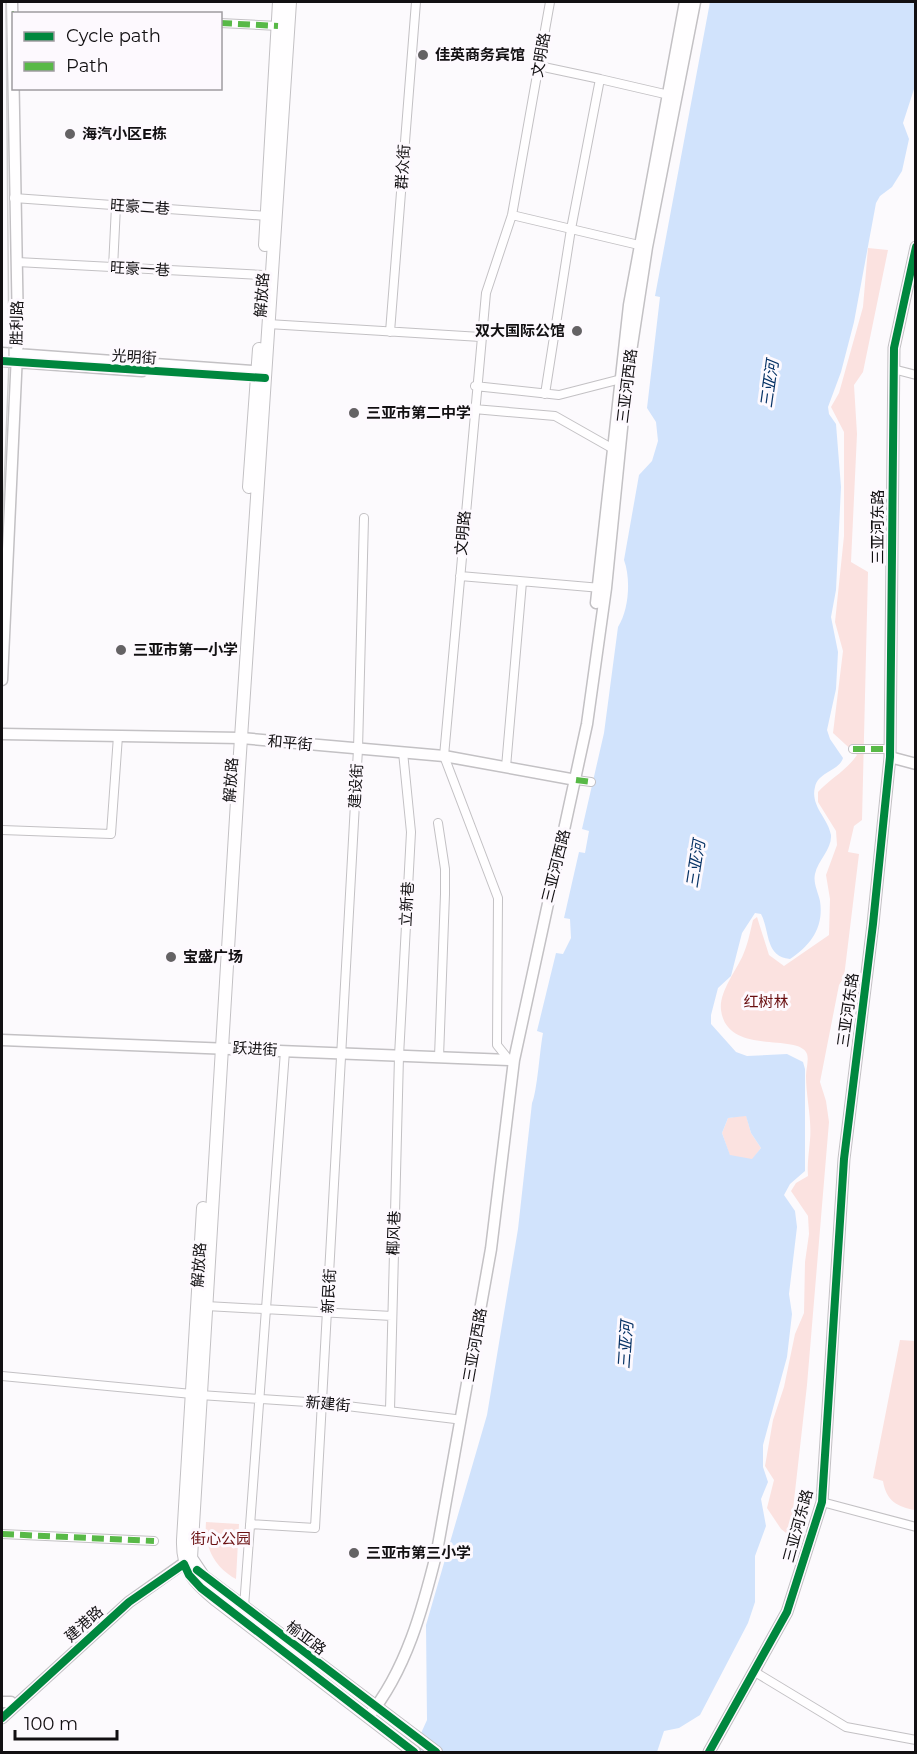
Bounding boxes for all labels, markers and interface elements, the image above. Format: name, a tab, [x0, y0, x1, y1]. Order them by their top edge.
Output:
legend	[12, 12, 222, 90]
text: Cycle path	[66, 25, 161, 47]
street label: 文明路	[527, 31, 554, 79]
place label: 佳英商务宾馆	[435, 45, 525, 64]
marker: 佳英商务宾馆	[416, 48, 430, 62]
text: Path	[66, 55, 109, 77]
place label: 海汽小区E栋	[82, 124, 167, 143]
marker: 海汽小区E栋	[63, 127, 77, 141]
street label: 群众街	[391, 144, 414, 190]
street label: 旺豪二巷	[109, 195, 171, 218]
street label: 旺豪一巷	[110, 257, 170, 280]
street label: 解放路	[250, 272, 273, 318]
street label: 胜利路	[7, 300, 26, 346]
place label: 双大国际公馆	[475, 321, 565, 340]
marker: 双大国际公馆	[570, 324, 584, 338]
street label: 光明街	[111, 345, 157, 368]
street label: 三亚河西路	[613, 348, 641, 424]
water label: 三亚河	[757, 356, 783, 409]
place label: 三亚市第二中学	[366, 403, 471, 422]
marker: 三亚市第二中学	[347, 406, 361, 420]
street label: 三亚河东路	[868, 489, 887, 565]
street label: 文明路	[451, 510, 474, 556]
place label: 三亚市第一小学	[133, 640, 238, 659]
marker: 三亚市第一小学	[114, 643, 128, 657]
street label: 和平街	[267, 731, 313, 754]
street label: 解放路	[219, 757, 242, 803]
street label: 建设街	[345, 763, 366, 809]
street label: 三亚河西路	[537, 827, 574, 905]
water label: 三亚河	[682, 836, 709, 889]
street label: 立新巷	[396, 881, 417, 927]
place label: 宝盛广场	[183, 947, 243, 966]
marker: 宝盛广场	[164, 950, 178, 964]
street label: 三亚河东路	[833, 971, 862, 1048]
park label: 红树林	[743, 992, 789, 1011]
street label: 跃进街	[232, 1038, 278, 1059]
street label: 椰风巷	[383, 1210, 404, 1256]
street label: 解放路	[187, 1242, 210, 1288]
street label: 新民街	[318, 1268, 339, 1314]
street label: 三亚河西路	[459, 1306, 490, 1384]
water label: 三亚河	[614, 1317, 637, 1370]
street label: 新建街	[305, 1392, 351, 1415]
street label: 三亚河东路	[779, 1487, 816, 1565]
park label: 街心公园	[191, 1529, 251, 1548]
place label: 三亚市第三小学	[366, 1543, 471, 1562]
marker: 三亚市第三小学	[347, 1546, 361, 1560]
street label: 建港路	[61, 1602, 107, 1646]
street label: 榆亚路	[283, 1616, 330, 1659]
scale bar	[15, 1703, 117, 1741]
text: 100 m	[24, 1713, 78, 1735]

